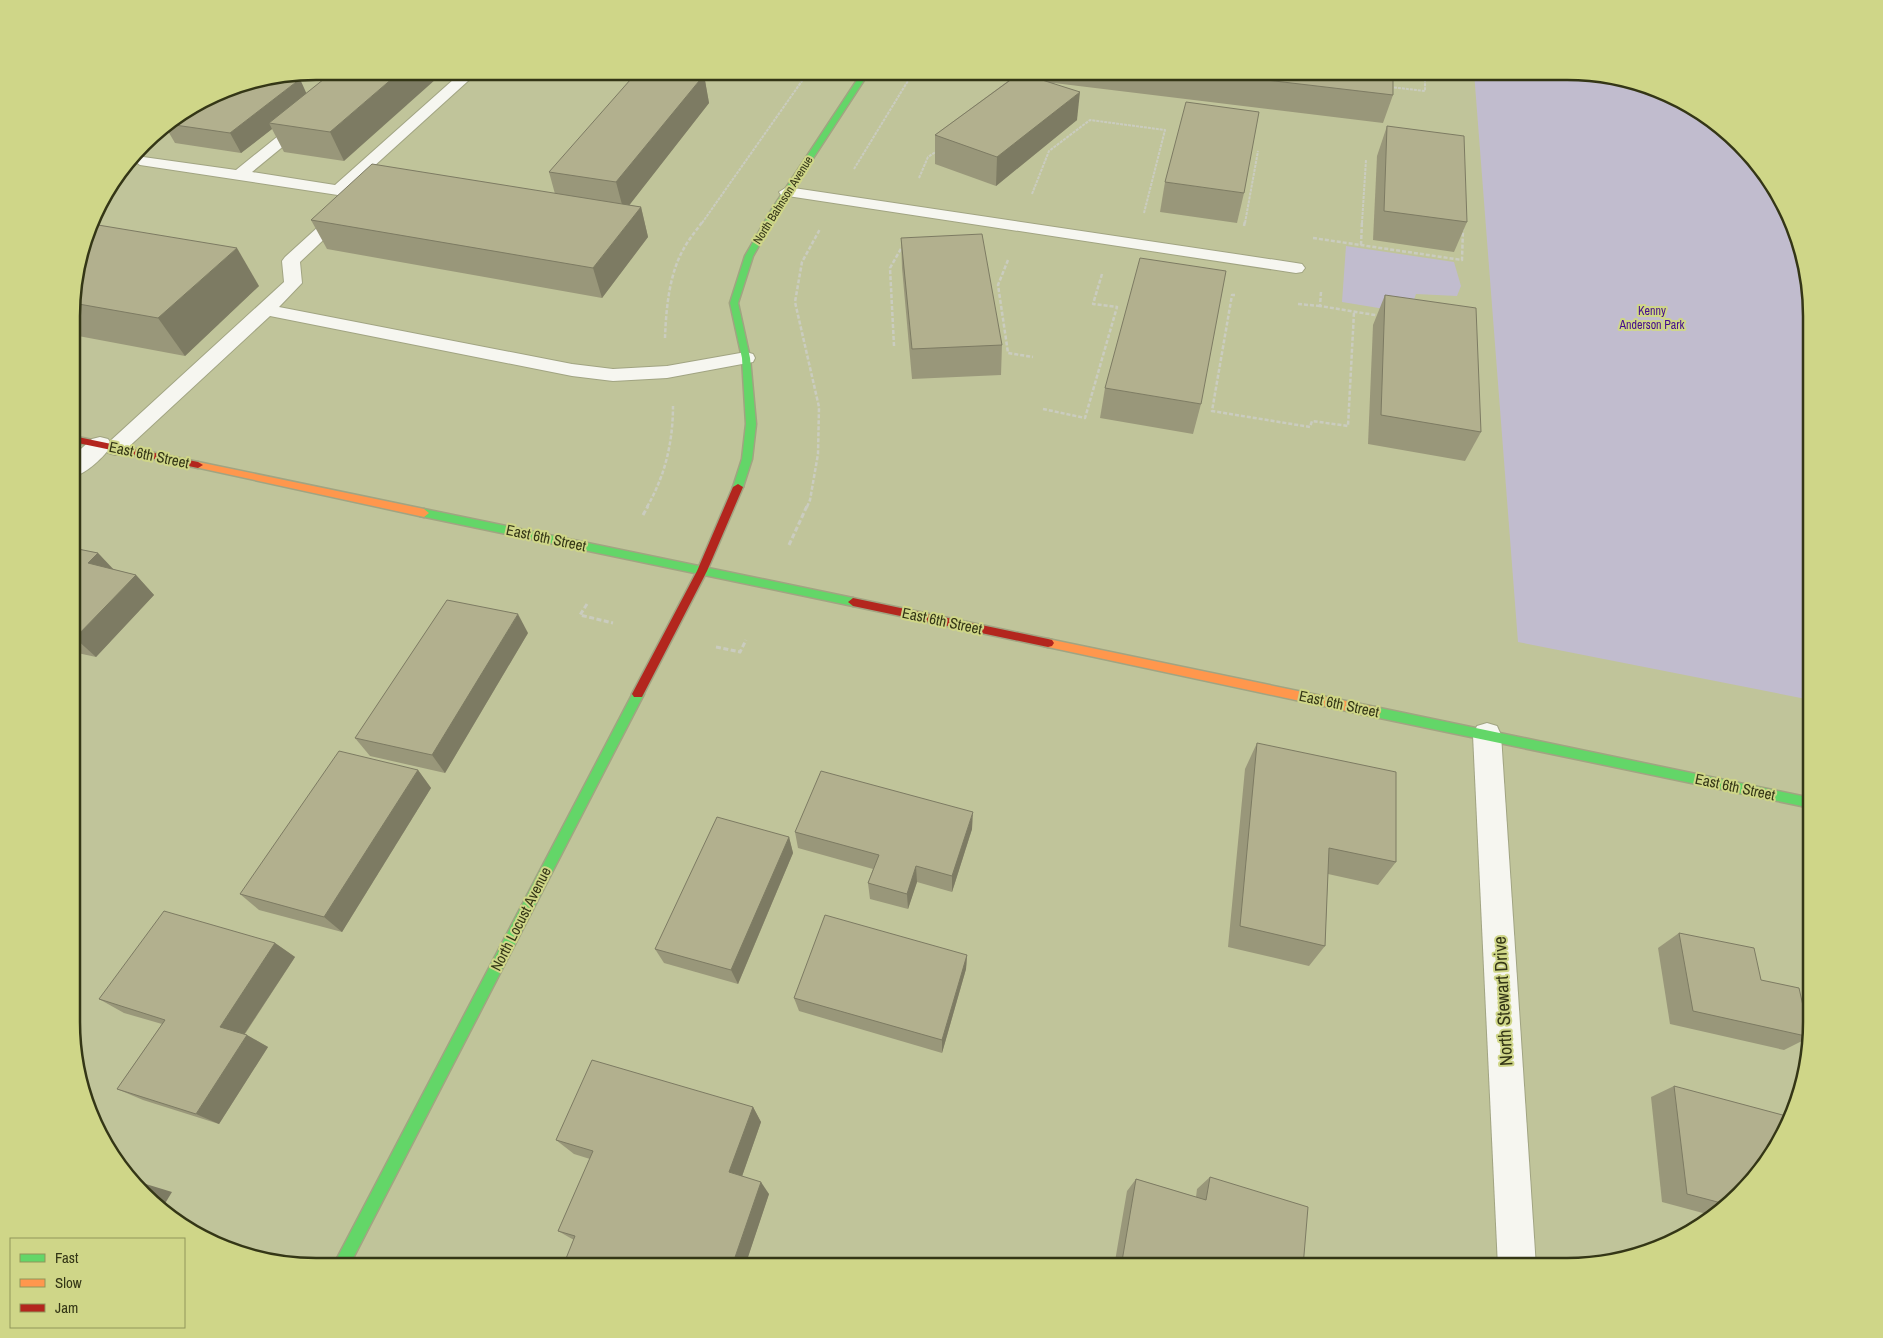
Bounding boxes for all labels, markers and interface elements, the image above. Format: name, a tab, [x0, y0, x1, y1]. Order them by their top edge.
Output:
street label: North Bahnson Avenue	[749, 153, 817, 247]
park label: Kenny Anderson Park	[1618, 303, 1685, 333]
street label: East 6th Street	[107, 436, 192, 473]
street label: East 6th Street	[504, 519, 589, 556]
street label: East 6th Street	[900, 602, 985, 639]
street label: East 6th Street	[1297, 685, 1382, 722]
street label: East 6th Street	[1693, 768, 1778, 805]
street label: North Locust Avenue	[485, 863, 556, 974]
street label: North Stewart Drive	[1487, 936, 1518, 1066]
legend	[10, 1238, 185, 1328]
text: Fast	[55, 1247, 79, 1268]
text: Slow	[55, 1272, 82, 1293]
text: Jam	[55, 1297, 78, 1318]

